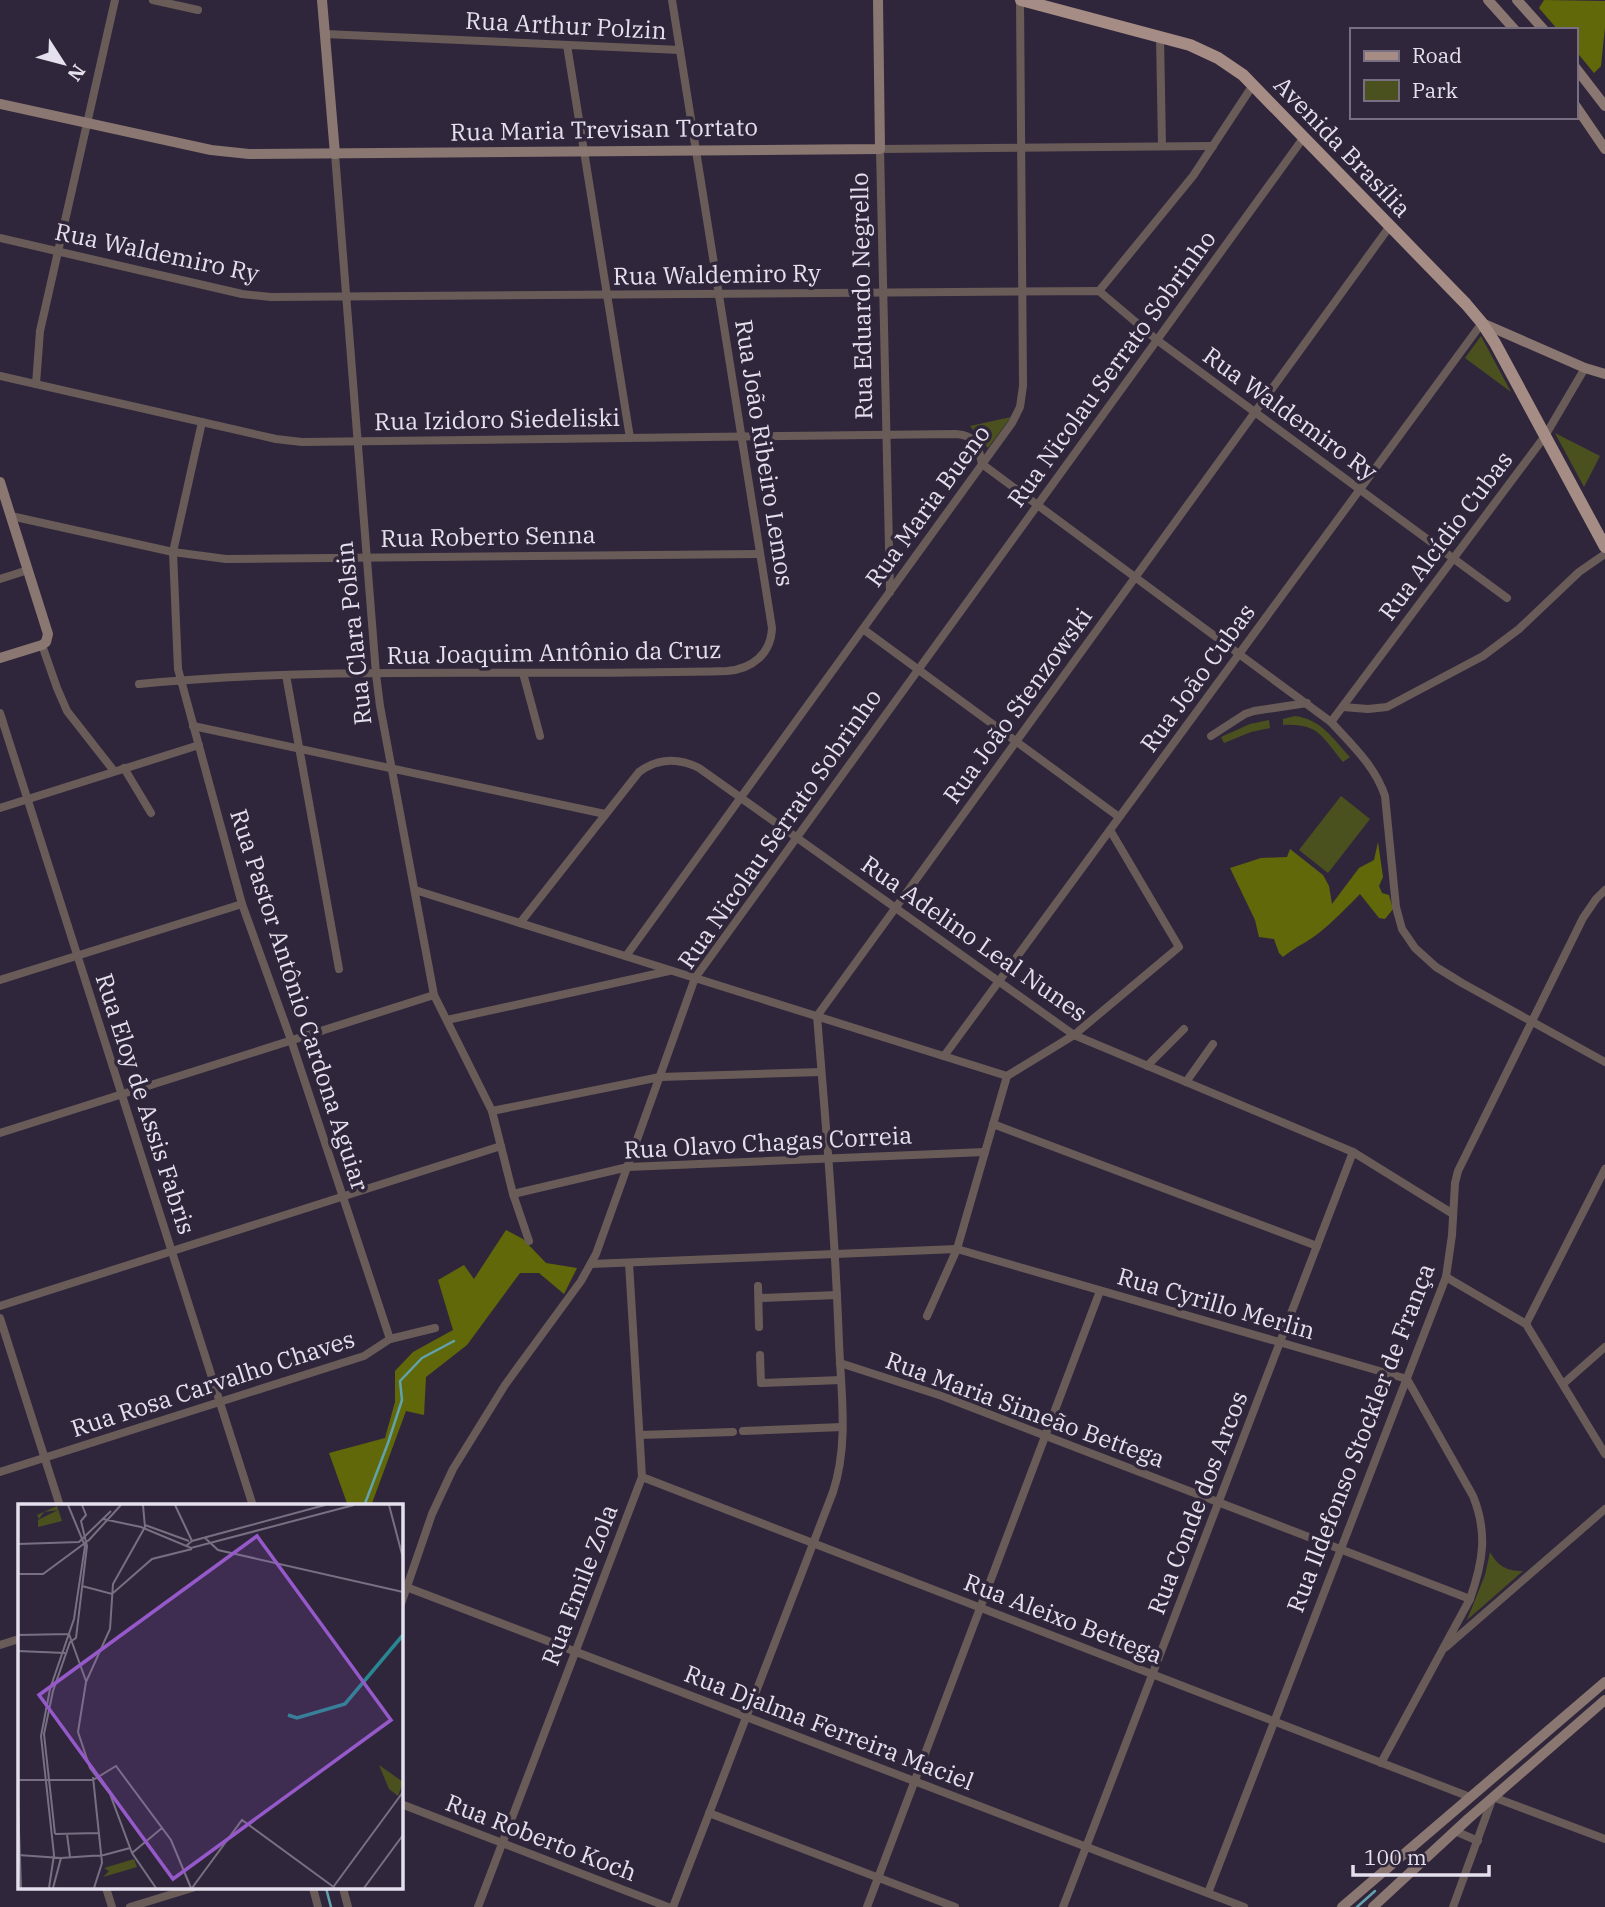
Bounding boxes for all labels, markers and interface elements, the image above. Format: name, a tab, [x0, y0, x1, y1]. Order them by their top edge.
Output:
street label: Rua Arthur Polzin	[464, 4, 668, 46]
north arrow	[28, 28, 98, 98]
legend	[1350, 28, 1577, 119]
text: Road	[1412, 41, 1462, 69]
text: N	[63, 60, 91, 86]
street label: Avenida Brasília	[1267, 69, 1418, 224]
text: Park	[1412, 76, 1459, 104]
street label: Rua Maria Trevisan Tortato	[450, 110, 758, 148]
street label: Rua Eduardo Negrello	[843, 172, 879, 420]
street label: Rua Waldemiro Ry	[52, 215, 262, 289]
street label: Rua Nicolau Serrato Sobrinho	[1000, 224, 1223, 513]
street label: Rua Waldemiro Ry	[613, 256, 821, 292]
street label: Rua João Ribeiro Lemos	[728, 317, 802, 589]
street label: Rua Waldemiro Ry	[1197, 339, 1384, 487]
street label: Rua Izidoro Siedeliski	[374, 401, 620, 437]
street label: Rua Maria Bueno	[858, 418, 997, 593]
street label: Rua Alcídio Cubas	[1371, 444, 1519, 626]
street label: Rua Roberto Senna	[380, 518, 596, 554]
street label: Rua Clara Polsin	[327, 540, 379, 727]
street label: Rua João Cubas	[1132, 597, 1262, 758]
street label: Rua João Stenzowski	[935, 601, 1099, 810]
street label: Rua Joaquim Antônio da Cruz	[386, 633, 722, 671]
street label: Rua Nicolau Serrato Sobrinho	[670, 682, 888, 975]
street label: Rua Pastor Antônio Cardona Aguiar	[223, 805, 377, 1195]
street label: Rua Adelino Leal Nunes	[855, 848, 1094, 1028]
street label: Rua Eloy de Assis Fabris	[89, 969, 203, 1238]
street label: Rua Olavo Chagas Correia	[623, 1118, 913, 1166]
street label: Rua Ildefonso Stockler de França	[1279, 1259, 1442, 1617]
street label: Rua Cyrillo Merlin	[1114, 1260, 1319, 1347]
street label: Rua Rosa Carvalho Chaves	[67, 1322, 359, 1444]
street label: Rua Maria Simeão Bettega	[881, 1344, 1169, 1475]
street label: Rua Conde dos Arcos	[1140, 1386, 1254, 1619]
street label: Rua Emile Zola	[534, 1500, 624, 1670]
inset map	[18, 1504, 402, 1890]
street label: Rua Aleixo Bettega	[960, 1565, 1167, 1671]
street label: Rua Djalma Ferreira Maciel	[680, 1657, 979, 1797]
street label: Rua Roberto Koch	[441, 1786, 642, 1888]
scale bar	[1353, 1834, 1490, 1878]
text: 100 m	[1364, 1843, 1427, 1871]

